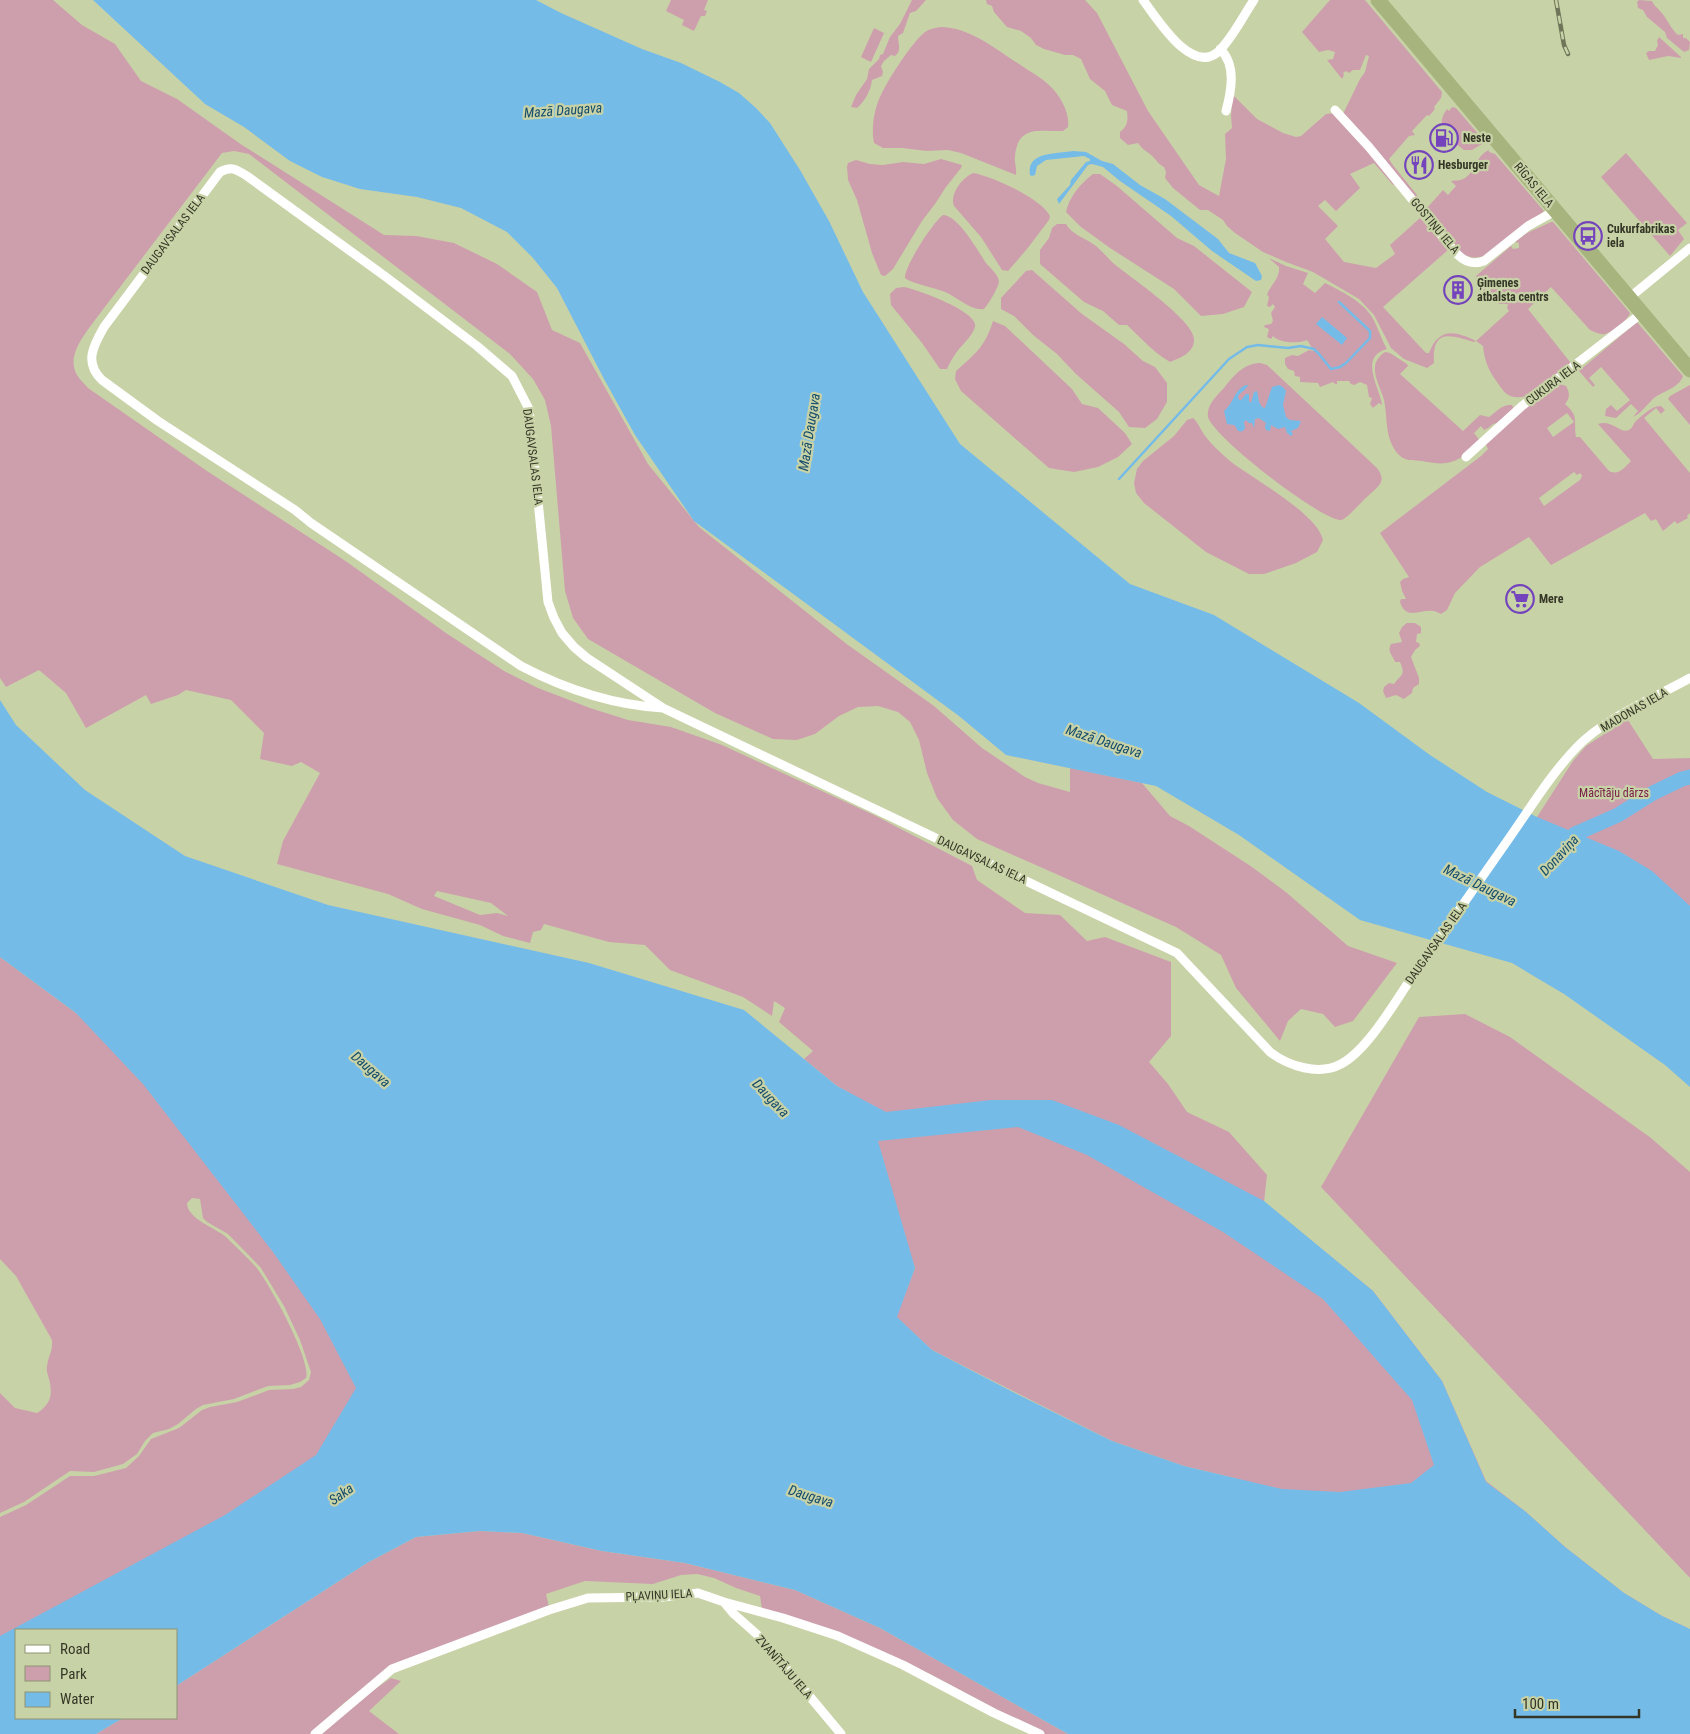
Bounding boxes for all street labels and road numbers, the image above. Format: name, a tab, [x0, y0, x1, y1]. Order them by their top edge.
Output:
street label: RĪGAS IELA	[1511, 160, 1557, 210]
street label: DAUGAVSALAS IELA	[138, 191, 208, 277]
street label: GOSTIŅU IELA	[1407, 195, 1462, 257]
street label: CUKURA IELA	[1523, 358, 1583, 408]
street label: DAUGAVSALAS IELA	[520, 408, 546, 506]
street label: MADONAS IELA	[1598, 685, 1670, 735]
street label: DAUGAVSALAS IELA	[935, 833, 1029, 887]
street label: DAUGAVSALAS IELA	[1402, 899, 1470, 987]
street label: PĻAVIŅU IELA	[625, 1586, 693, 1605]
street label: ZVANĪTĀJU IELA	[753, 1632, 815, 1702]

